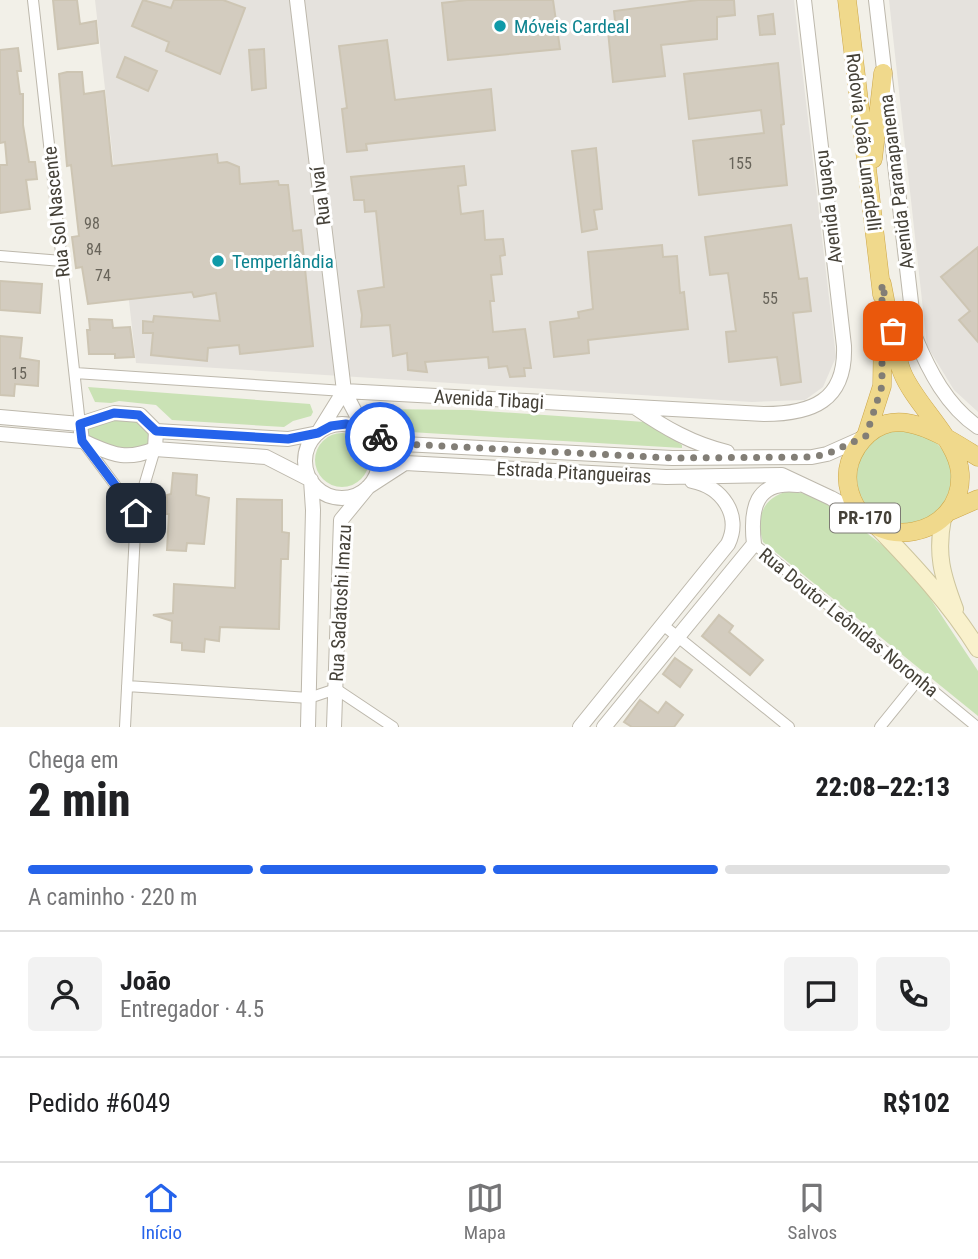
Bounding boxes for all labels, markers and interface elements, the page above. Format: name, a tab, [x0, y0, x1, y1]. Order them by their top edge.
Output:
place label: Móveis Cardeal	[514, 15, 629, 38]
marker: Móveis Cardeal	[492, 18, 508, 34]
street label: Rodovia João Lunardelli	[841, 52, 886, 232]
street label: Avenida Paranapanema	[874, 93, 919, 271]
street label: Rua Sol Nascente	[38, 145, 75, 279]
street label: Avenida Iguaçu	[810, 149, 847, 265]
house number: 155	[728, 154, 752, 173]
street label: Rua Ivaí	[305, 164, 336, 227]
house number: 98	[84, 214, 100, 233]
house number: 84	[86, 240, 102, 259]
place label: Temperlândia	[232, 250, 334, 273]
marker: Temperlândia	[210, 253, 226, 269]
house number: 74	[95, 266, 111, 285]
house number: 55	[762, 289, 778, 308]
pin	[863, 301, 923, 361]
icon: bag	[874, 312, 912, 350]
house number: 15	[11, 364, 27, 383]
street label: Avenida Tibagi	[433, 385, 544, 414]
courier	[345, 402, 415, 472]
icon: bike	[361, 418, 399, 456]
street label: Estrada Pitangueiras	[496, 457, 652, 488]
pin	[106, 483, 166, 543]
icon: home	[117, 494, 155, 532]
road number: PR-170	[830, 504, 900, 532]
street label: Rua Sadatoshi Imazu	[325, 524, 356, 682]
street label: Rua Doutor Leônidas Noronha	[754, 543, 943, 702]
text: Chega em	[28, 747, 119, 774]
text: 22:08–22:13	[816, 772, 950, 802]
text: 2 min	[28, 773, 131, 827]
text: A caminho · 220 m	[28, 884, 197, 911]
button: person	[28, 957, 102, 1031]
button: chat	[784, 957, 858, 1031]
button: phone	[876, 957, 950, 1031]
text: João	[120, 966, 171, 996]
text: Entregador · 4.5	[120, 996, 264, 1023]
text: Pedido #6049	[28, 1088, 171, 1118]
text: R$102	[883, 1088, 950, 1118]
tab: Início	[141, 1179, 182, 1244]
tab: Mapa	[464, 1179, 506, 1244]
tab: Salvos	[788, 1179, 837, 1244]

